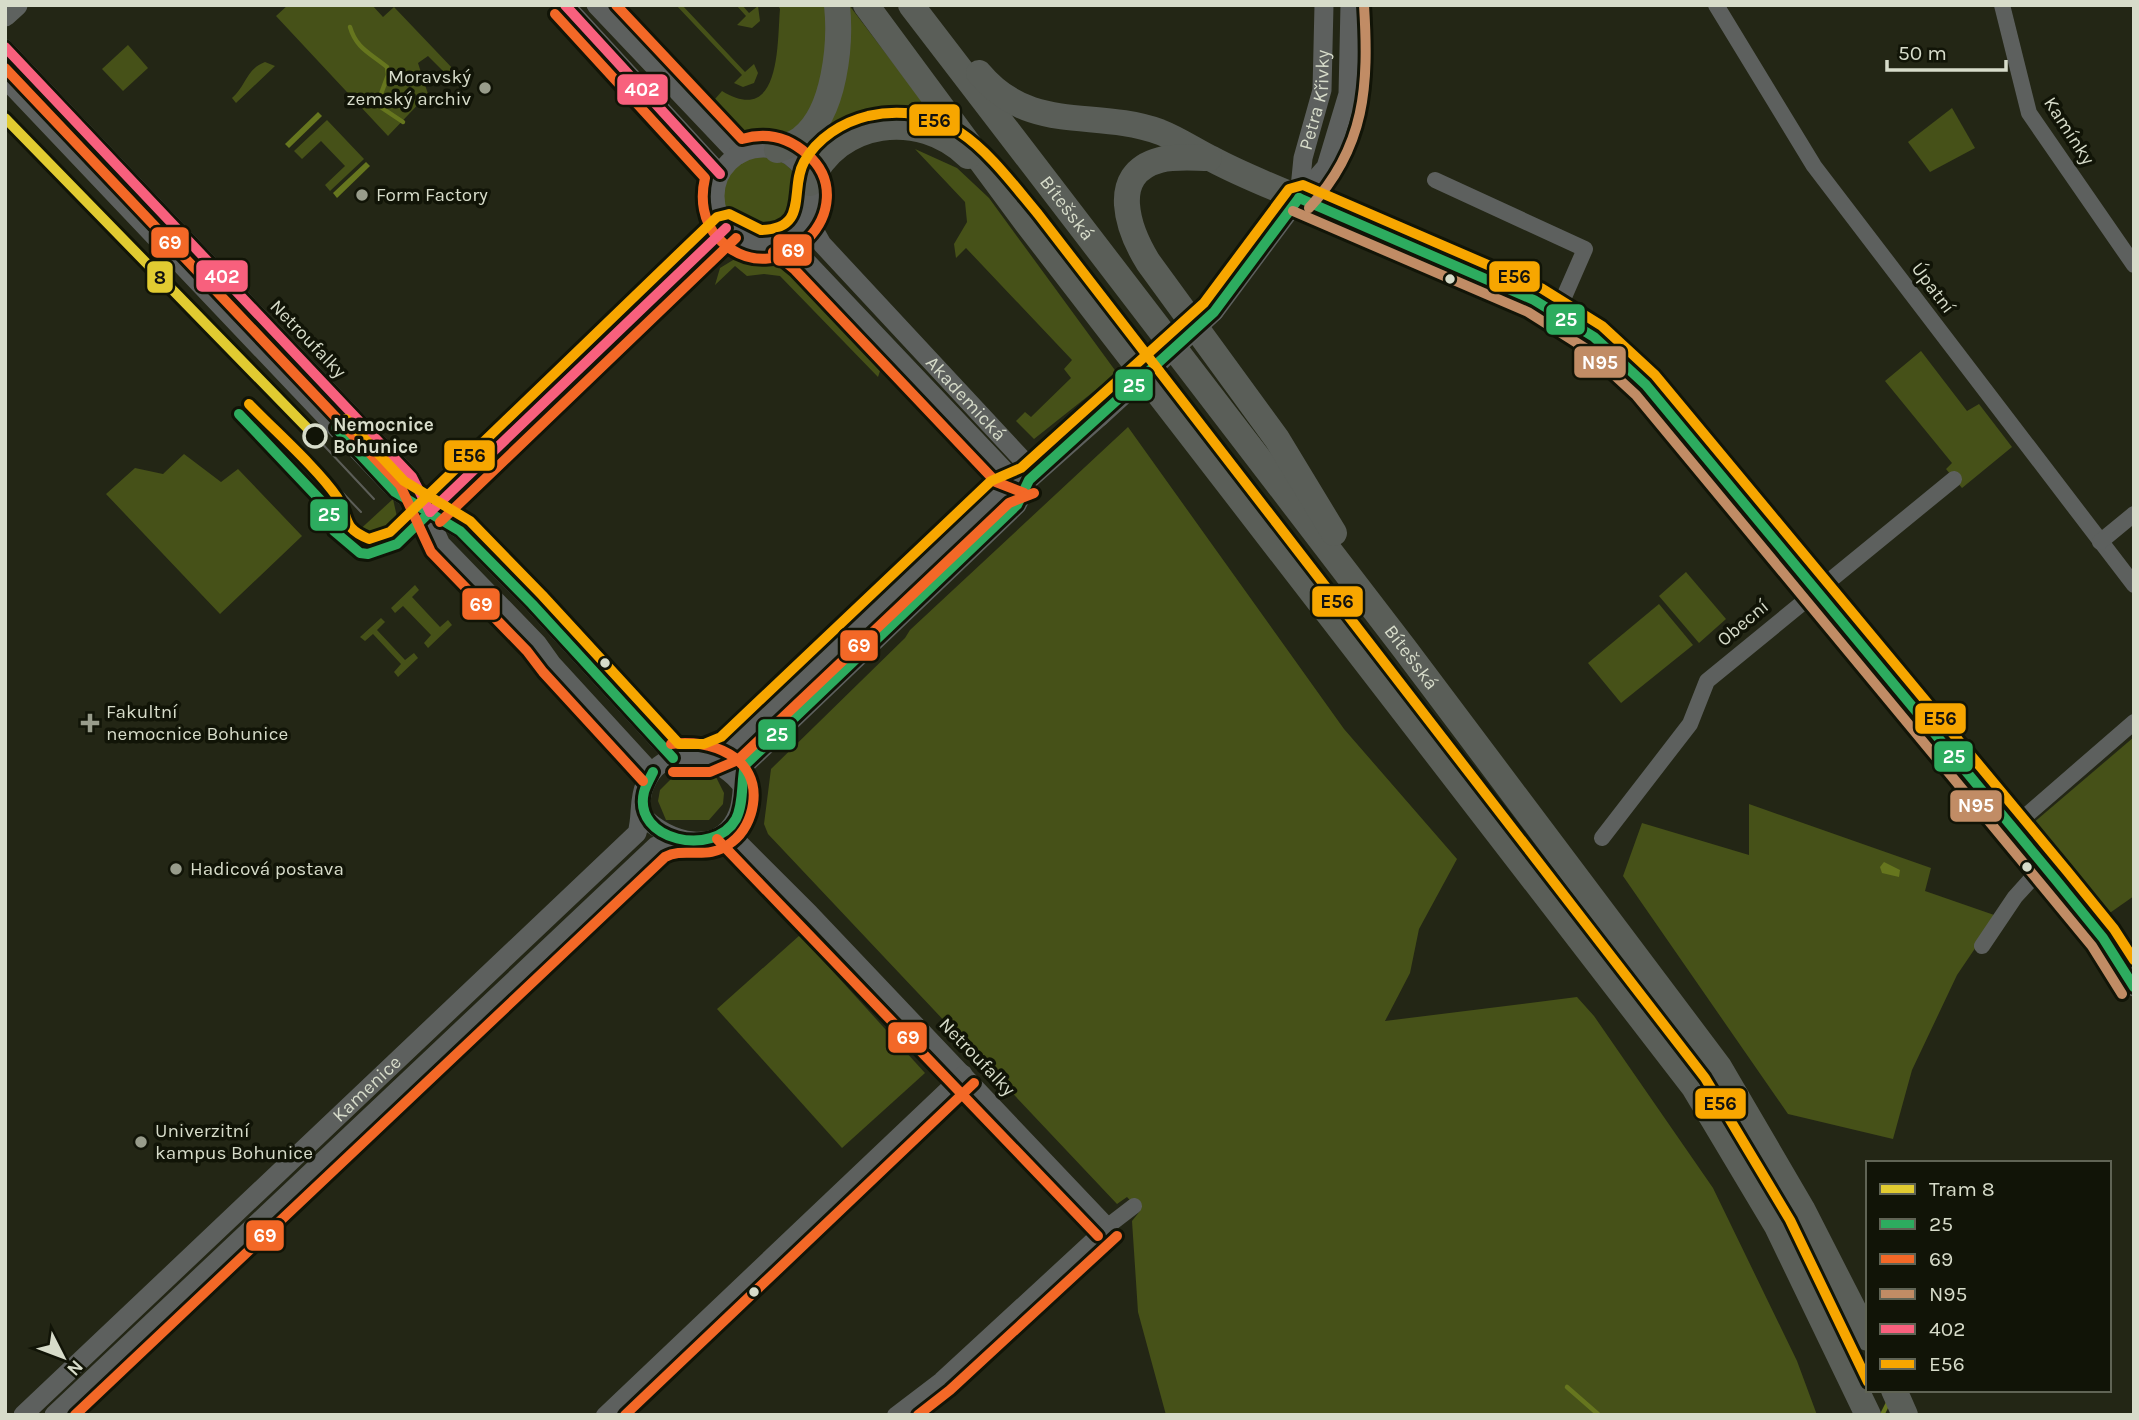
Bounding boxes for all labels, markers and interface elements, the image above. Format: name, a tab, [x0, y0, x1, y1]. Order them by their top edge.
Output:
scale bar	[1887, 28, 2006, 72]
text: 50 m	[1898, 41, 1947, 65]
street label: Petra Křivky	[1295, 49, 1334, 153]
place label: Moravský zemský archiv	[347, 66, 471, 110]
line badge: 402	[616, 73, 669, 106]
text: 402	[625, 79, 659, 101]
marker: Moravský zemský archiv	[477, 80, 493, 96]
street label: Kamínky	[2039, 93, 2099, 169]
line badge: E56	[908, 103, 961, 137]
text: E56	[917, 110, 951, 132]
street label: Bítešská	[1035, 171, 1098, 245]
place label: Form Factory	[376, 184, 488, 206]
marker: Form Factory	[354, 187, 370, 203]
line badge: 69	[150, 226, 190, 259]
text: 69	[158, 232, 182, 254]
line badge: 69	[772, 233, 813, 267]
text: 69	[781, 240, 805, 262]
street label: Úpatní	[1907, 258, 1960, 318]
line badge: 402	[195, 259, 249, 293]
line badge: 8	[146, 260, 174, 294]
line badge: E56	[1488, 260, 1541, 293]
text: 402	[205, 266, 239, 288]
text: E56	[1497, 266, 1531, 288]
text: 8	[154, 267, 166, 289]
unlabelled marker	[1443, 272, 1457, 286]
street label: Netroufalky	[265, 295, 351, 383]
line badge: 25	[1545, 303, 1586, 336]
text: 25	[1555, 309, 1577, 331]
line badge: N95	[1573, 345, 1627, 379]
street label: Akademická	[921, 352, 1010, 445]
text: N95	[1582, 352, 1618, 374]
line badge: 25	[1114, 368, 1154, 402]
text: 25	[1123, 375, 1145, 397]
place label: Nemocnice Bohunice	[333, 414, 434, 458]
marker: Nemocnice Bohunice	[303, 424, 327, 448]
line badge: E56	[443, 439, 496, 472]
text: E56	[452, 445, 486, 467]
line badge: 25	[309, 498, 349, 532]
text: 25	[318, 504, 340, 526]
line badge: E56	[1311, 585, 1364, 618]
line badge: 69	[461, 587, 501, 621]
text: E56	[1320, 591, 1354, 613]
text: 69	[469, 594, 493, 616]
street label: Obecní	[1713, 595, 1773, 651]
street label: Bítešská	[1379, 621, 1443, 694]
line badge: 69	[839, 629, 879, 662]
text: 69	[847, 635, 871, 657]
unlabelled marker	[598, 656, 612, 670]
place label: Fakultní nemocnice Bohunice	[106, 701, 288, 745]
line badge: E56	[1914, 702, 1967, 735]
text: E56	[1923, 708, 1957, 730]
marker: Fakultní nemocnice Bohunice	[80, 713, 100, 733]
line badge: 25	[757, 718, 797, 751]
text: 25	[766, 724, 788, 746]
line badge: 25	[1933, 740, 1974, 773]
text: 25	[1943, 746, 1965, 768]
line badge: N95	[1949, 789, 2003, 823]
text: N95	[1958, 795, 1994, 817]
place label: Hadicová postava	[190, 858, 344, 880]
unlabelled marker	[2020, 860, 2034, 874]
marker: Hadicová postava	[168, 861, 184, 877]
street label: Netroufalky	[934, 1013, 1020, 1101]
line badge: 69	[887, 1021, 928, 1054]
text: 69	[896, 1027, 920, 1049]
street label: Kamenice	[328, 1051, 406, 1127]
line badge: E56	[1694, 1087, 1747, 1120]
text: E56	[1703, 1093, 1737, 1115]
place label: Univerzitní kampus Bohunice	[155, 1120, 313, 1164]
marker: Univerzitní kampus Bohunice	[133, 1134, 149, 1150]
legend	[1866, 1161, 2111, 1392]
text: Tram 8	[1929, 1177, 1995, 1201]
text: 25	[1929, 1212, 1953, 1236]
line badge: 69	[245, 1219, 285, 1252]
text: 69	[253, 1225, 277, 1247]
text: 69	[1929, 1247, 1953, 1271]
text: N95	[1929, 1282, 1967, 1306]
unlabelled marker	[747, 1285, 761, 1299]
text: 402	[1929, 1317, 1965, 1341]
north arrow	[28, 1322, 98, 1392]
text: E56	[1929, 1352, 1965, 1376]
text: N	[62, 1355, 88, 1380]

